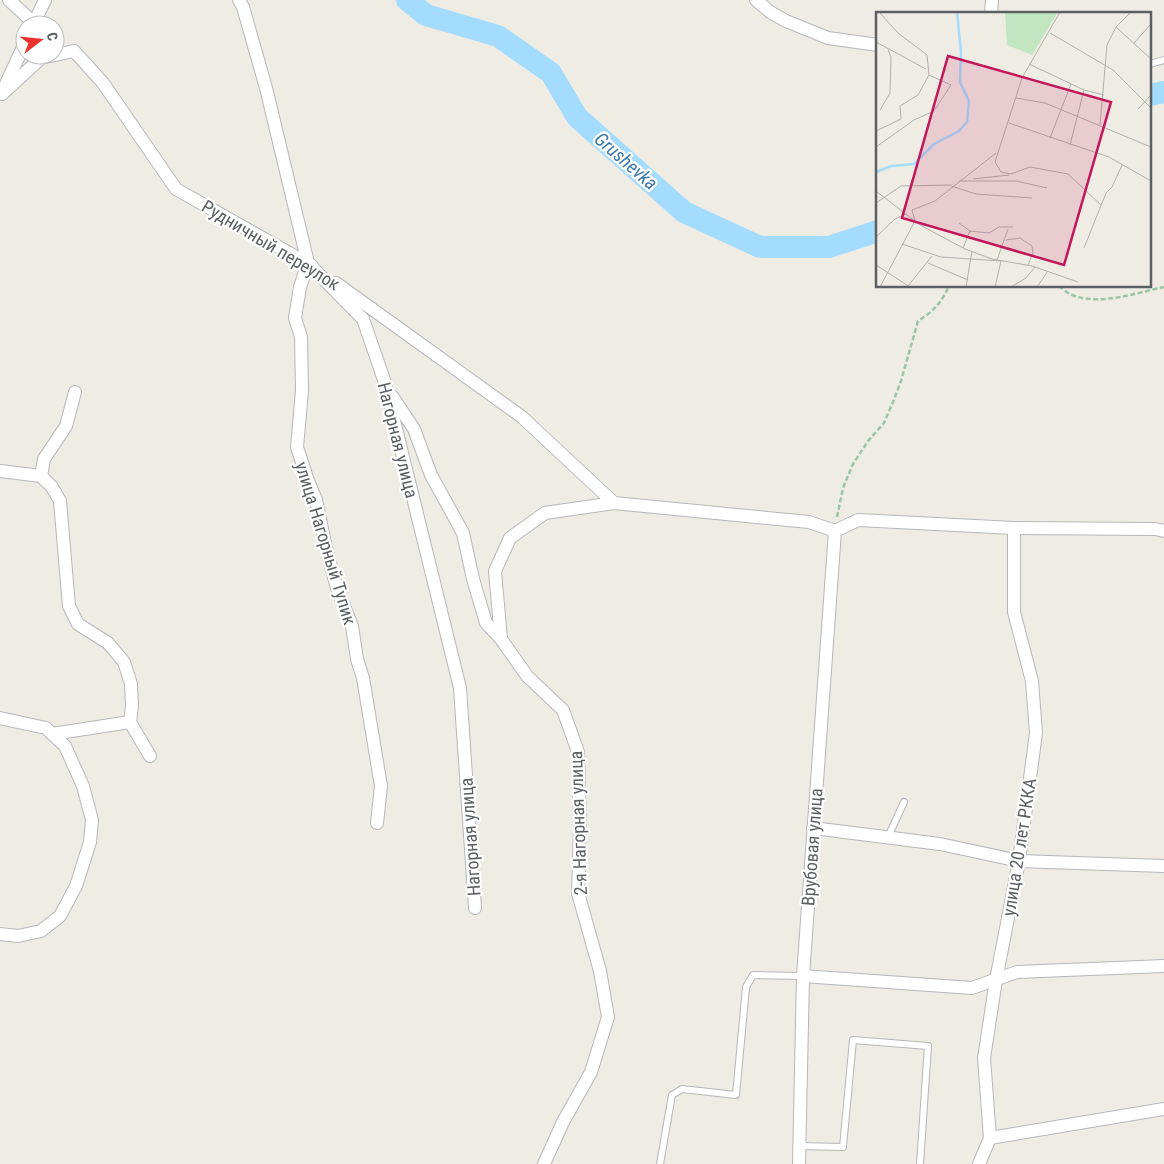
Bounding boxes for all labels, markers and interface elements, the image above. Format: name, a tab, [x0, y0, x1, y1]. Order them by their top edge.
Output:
inset map	[876, 12, 1152, 288]
north arrow	[15, 15, 65, 65]
text: С	[44, 30, 61, 42]
water label: Grushevka	[590, 127, 662, 195]
street label: Рудничный переулок	[198, 196, 344, 295]
street label: Нагорная улица	[373, 380, 423, 500]
street label: улица Нагорный Тупик	[291, 459, 361, 627]
street label: 2-я Нагорная улица	[565, 750, 591, 896]
street label: улица 20 лет РККА	[998, 776, 1040, 918]
street label: Нагорная улица	[455, 777, 485, 897]
street label: Врубовая улица	[797, 787, 827, 907]

